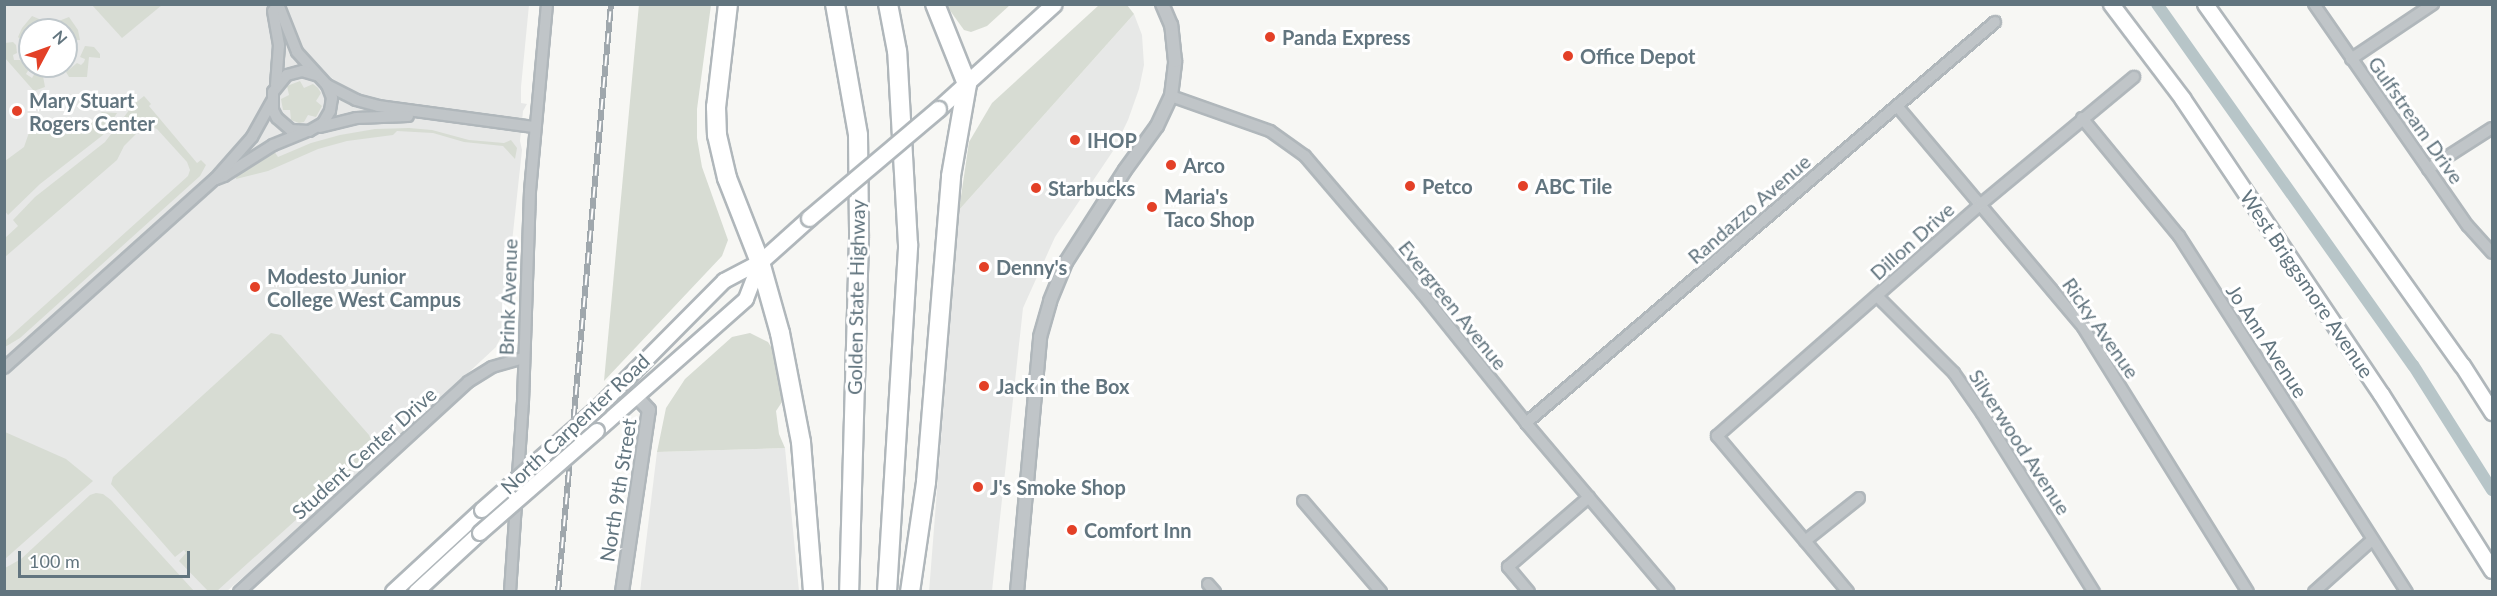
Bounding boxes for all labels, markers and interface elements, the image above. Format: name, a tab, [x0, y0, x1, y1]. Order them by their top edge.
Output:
north arrow	[18, 18, 78, 78]
place label: Panda Express	[1282, 25, 1411, 49]
text: N	[49, 26, 72, 48]
marker: Panda Express	[1263, 30, 1277, 44]
place label: Office Depot	[1580, 44, 1695, 68]
marker: Office Depot	[1561, 49, 1575, 63]
street label: Gulfstream Drive	[2363, 52, 2469, 188]
place label: Mary Stuart Rogers Center	[29, 88, 155, 135]
marker: Mary Stuart Rogers Center	[10, 104, 24, 118]
place label: IHOP	[1087, 128, 1137, 152]
marker: IHOP	[1068, 133, 1082, 147]
street label: Randazzo Avenue	[1683, 149, 1815, 269]
place label: Arco	[1183, 153, 1225, 177]
marker: Arco	[1164, 158, 1178, 172]
place label: Petco	[1422, 174, 1473, 198]
place label: ABC Tile	[1535, 174, 1613, 198]
place label: Starbucks	[1048, 176, 1135, 200]
marker: Petco	[1403, 179, 1417, 193]
marker: ABC Tile	[1516, 179, 1530, 193]
marker: Starbucks	[1029, 181, 1043, 195]
place label: Maria's Taco Shop	[1164, 184, 1255, 231]
street label: West Briggsmore Avenue	[2235, 185, 2379, 383]
street label: Dillon Drive	[1865, 197, 1959, 285]
street label: Golden State Highway	[842, 199, 870, 395]
marker: Maria's Taco Shop	[1145, 200, 1159, 214]
street label: Evergreen Avenue	[1393, 235, 1513, 375]
street label: Brink Avenue	[494, 238, 522, 356]
place label: Denny's	[996, 255, 1067, 279]
marker: Denny's	[977, 260, 991, 274]
place label: Modesto Junior College West Campus	[267, 264, 461, 311]
street label: Ricky Avenue	[2057, 273, 2145, 383]
street label: Jo Ann Avenue	[2221, 279, 2313, 403]
marker: Modesto Junior College West Campus	[248, 280, 262, 294]
street label: North Carpenter Road	[496, 349, 654, 499]
street label: Silverwood Avenue	[1964, 365, 2076, 519]
place label: Jack in the Box	[996, 374, 1130, 398]
marker: Jack in the Box	[977, 379, 991, 393]
street label: Student Center Drive	[287, 382, 441, 524]
street label: North 9th Street	[595, 417, 641, 563]
place label: J's Smoke Shop	[990, 475, 1126, 499]
marker: J's Smoke Shop	[971, 480, 985, 494]
place label: Comfort Inn	[1084, 518, 1192, 542]
marker: Comfort Inn	[1065, 523, 1079, 537]
scale bar	[21, 539, 194, 577]
text: 100 m	[29, 550, 80, 572]

